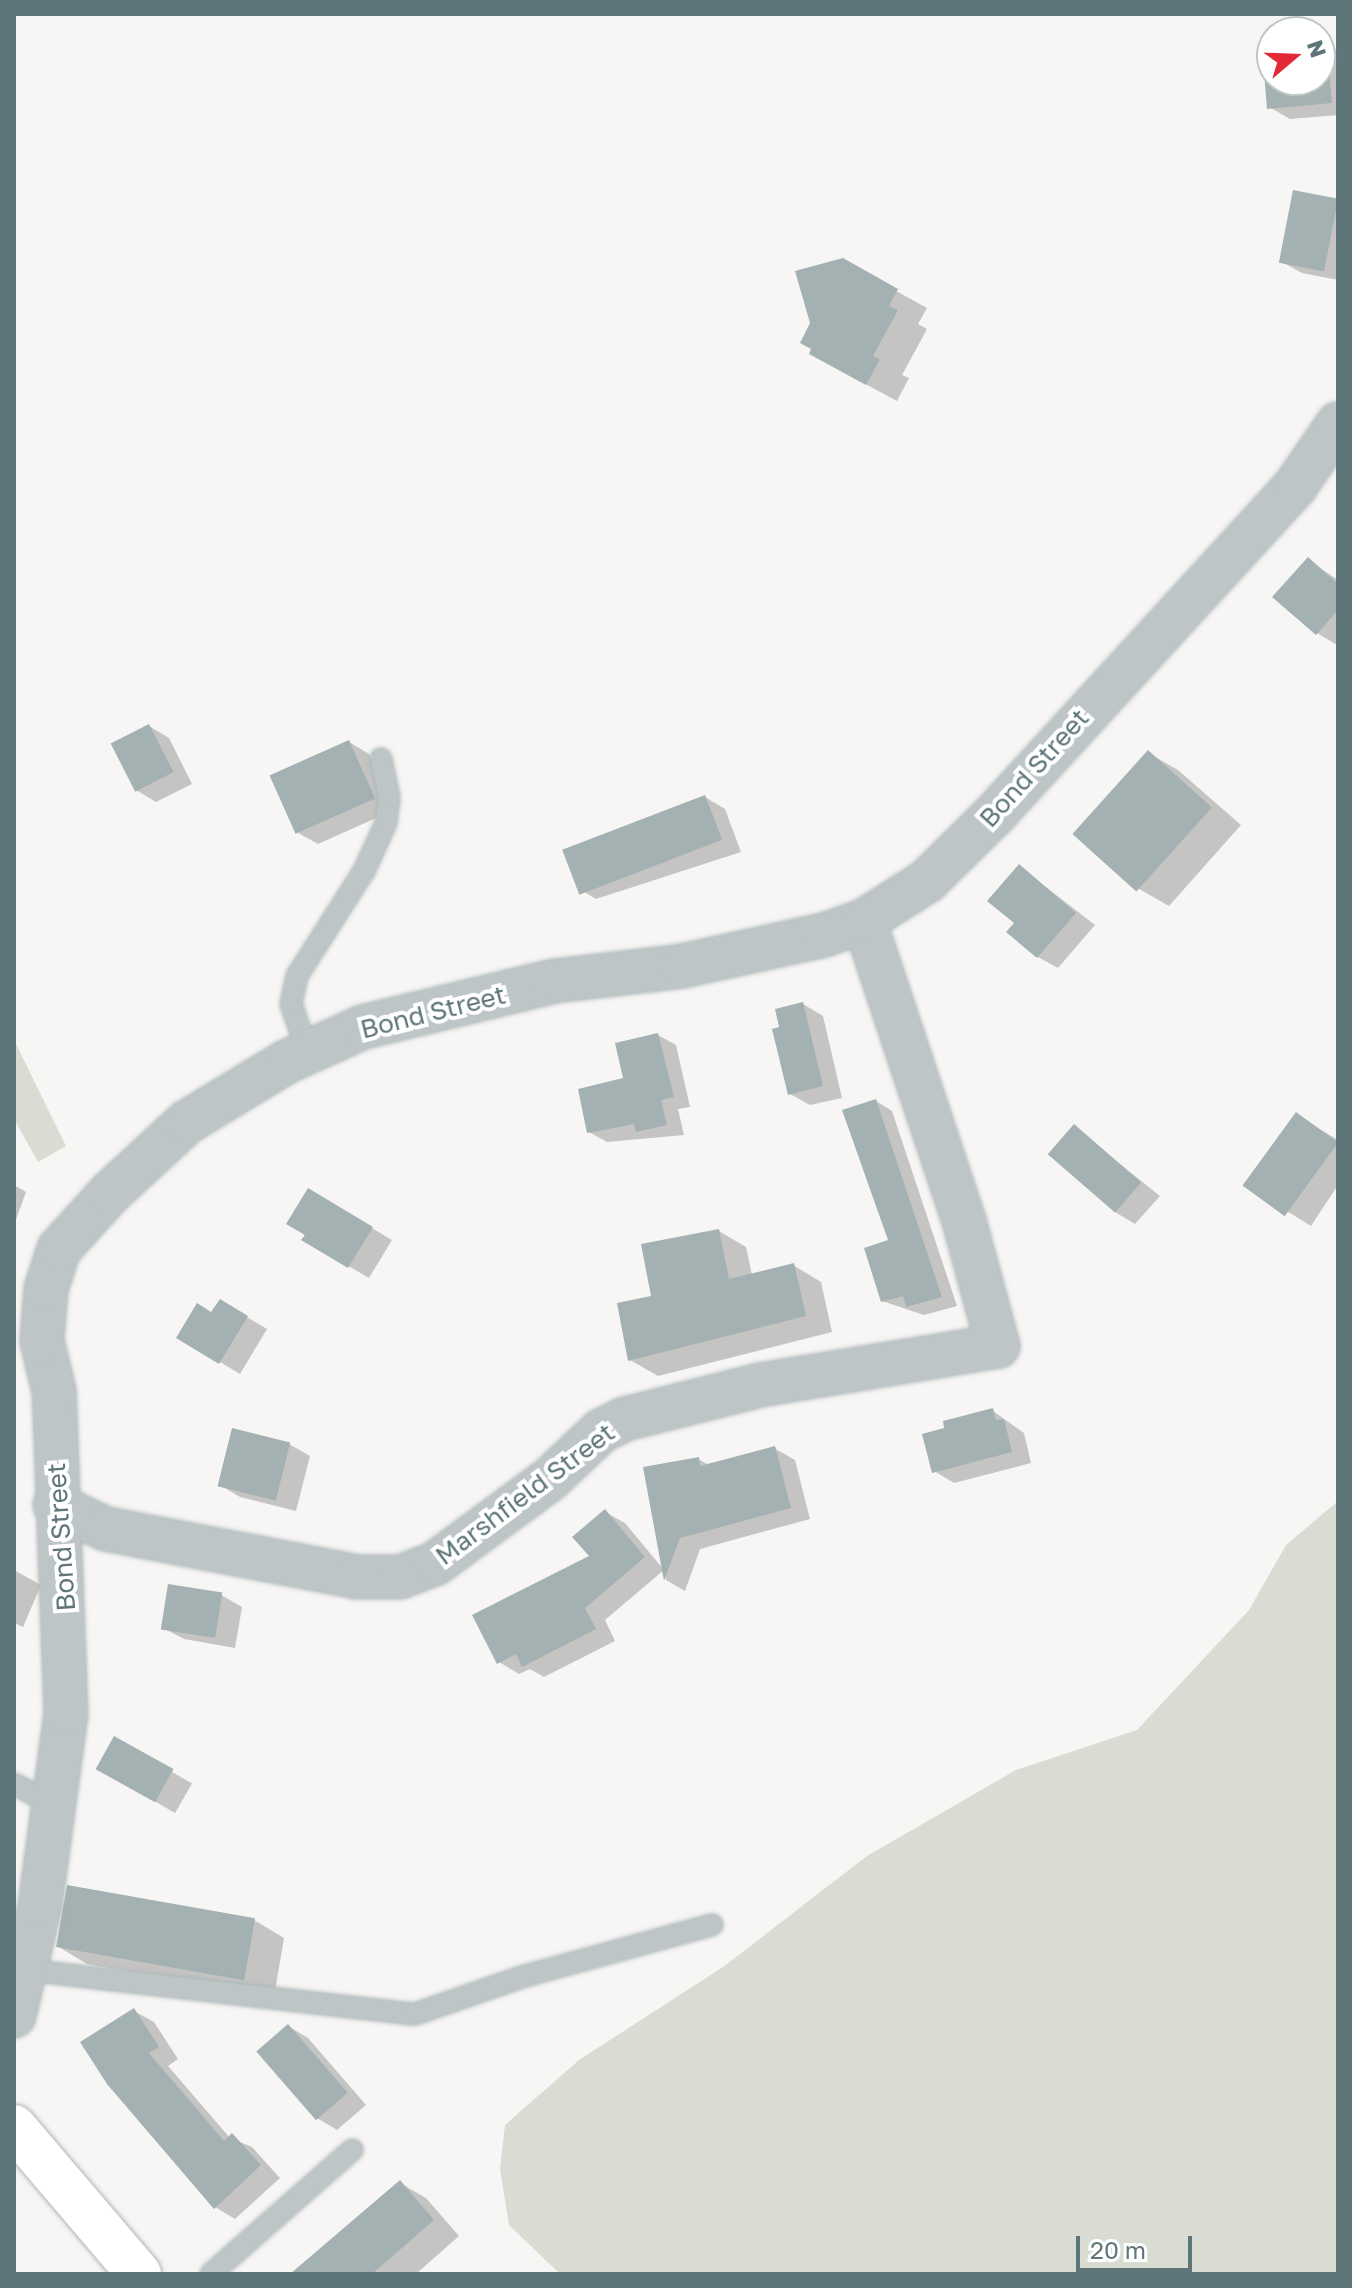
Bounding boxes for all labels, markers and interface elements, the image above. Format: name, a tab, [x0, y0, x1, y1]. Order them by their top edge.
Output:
north arrow	[1256, 16, 1336, 96]
text: N	[1302, 36, 1333, 61]
street label: Bond Street	[973, 702, 1095, 834]
street label: Bond Street	[357, 979, 509, 1045]
street label: Marshfield Street	[429, 1417, 621, 1571]
street label: Bond Street	[40, 1462, 82, 1612]
scale bar	[1080, 2220, 1196, 2270]
text: 20 m	[1090, 2235, 1146, 2264]

